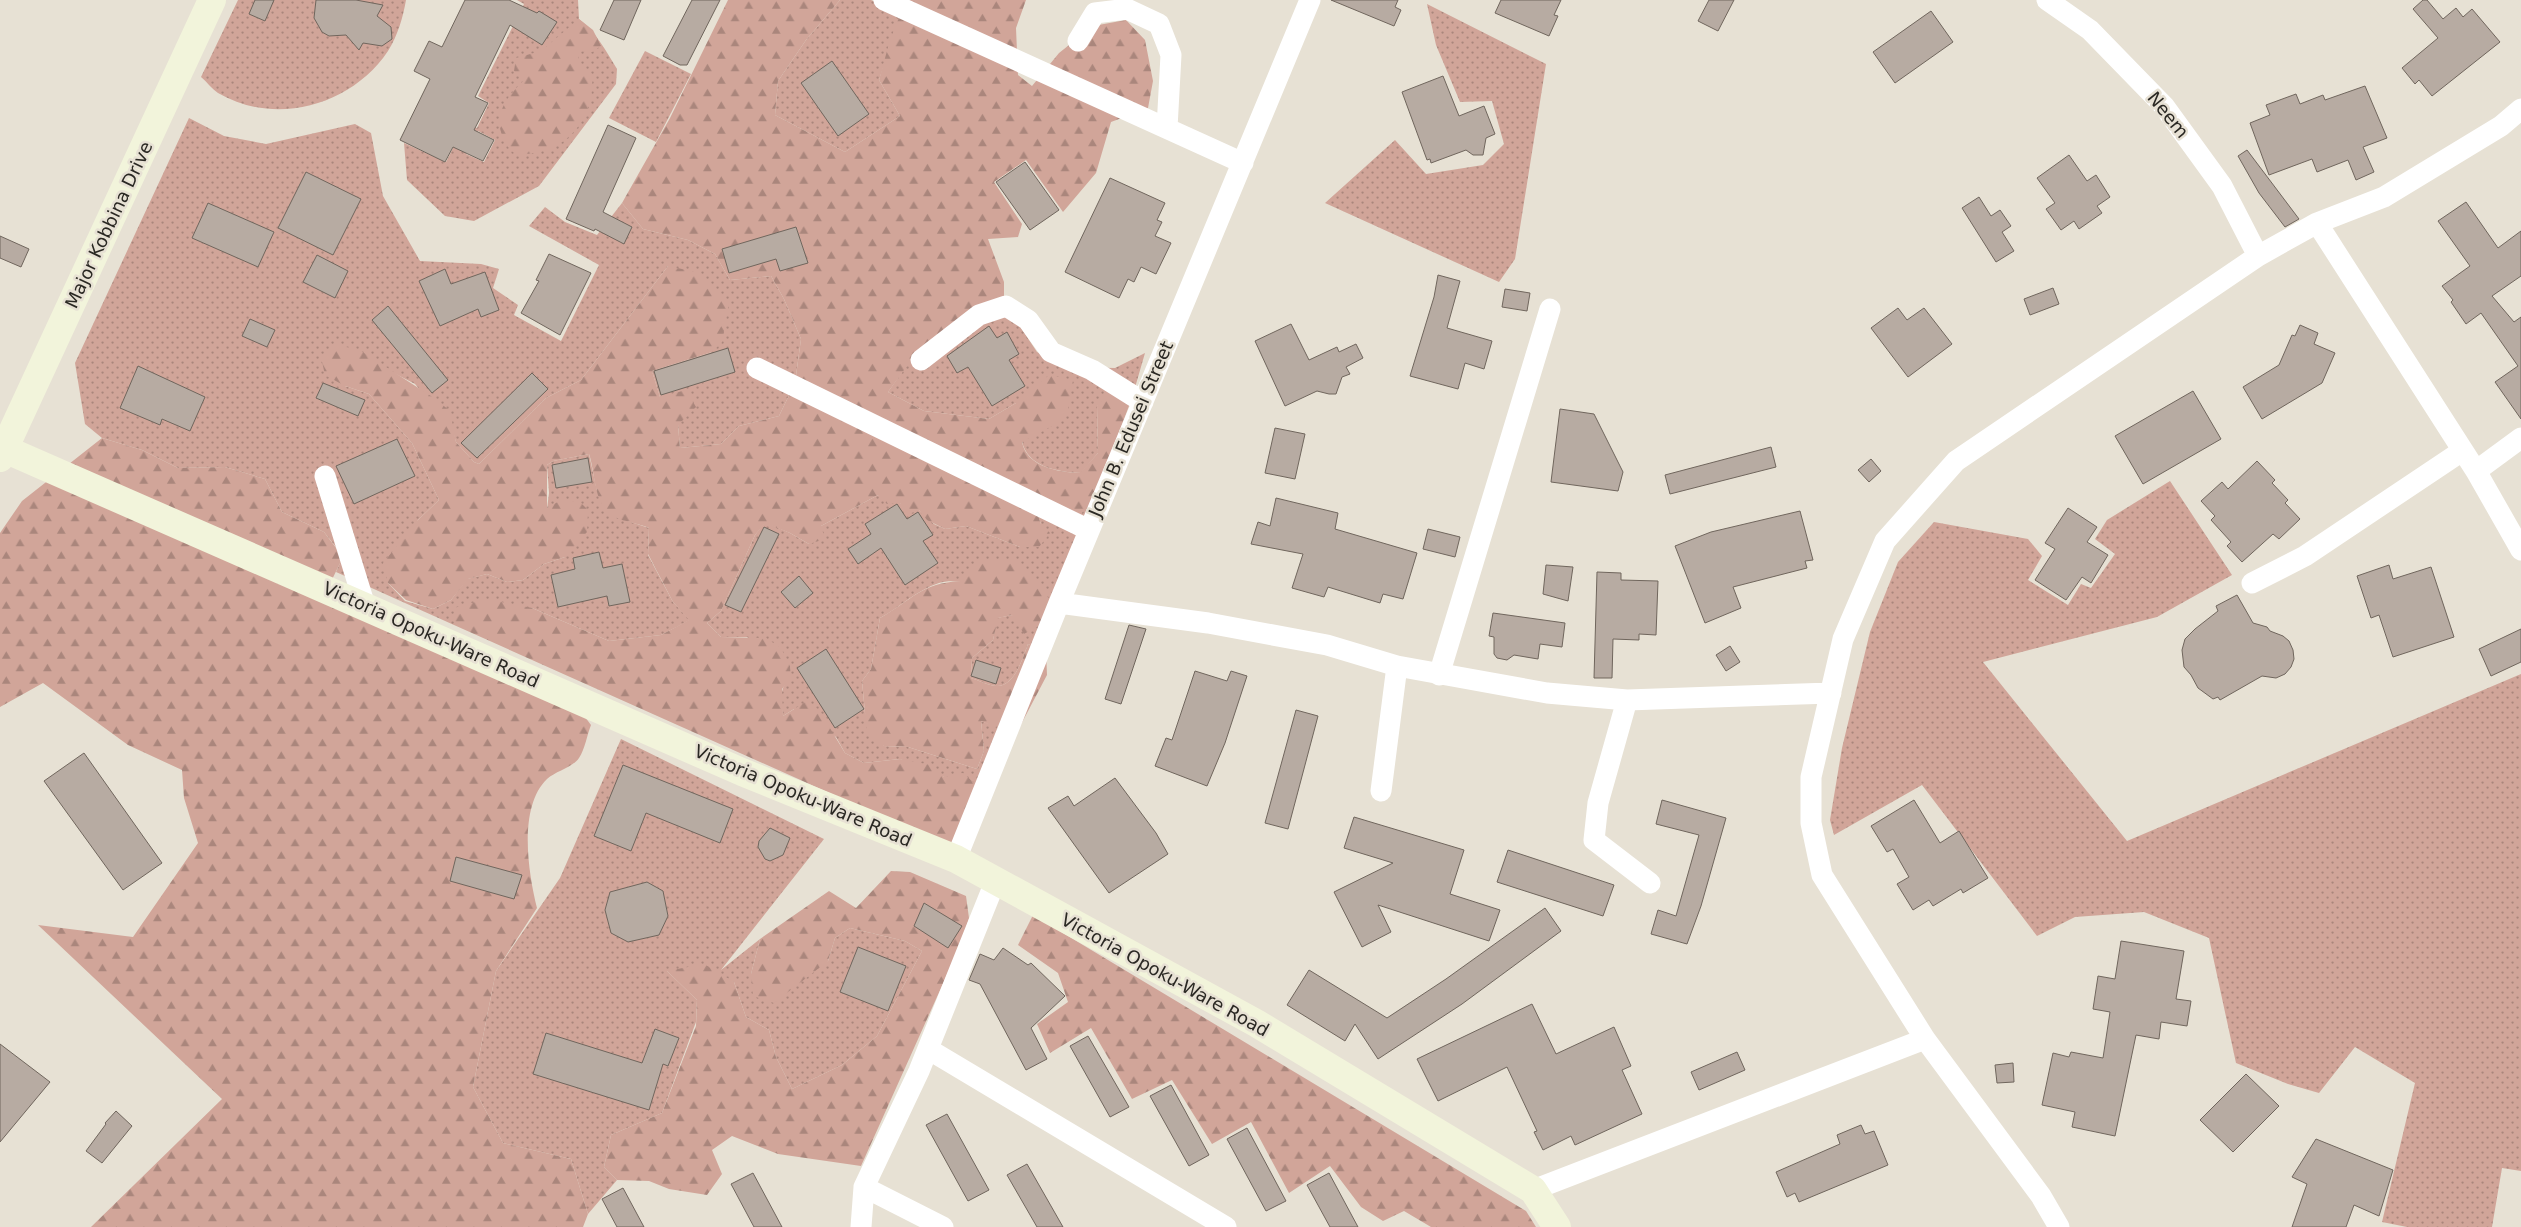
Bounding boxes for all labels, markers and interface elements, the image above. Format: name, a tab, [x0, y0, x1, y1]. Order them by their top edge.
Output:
street label: Neem	[2144, 87, 2193, 142]
street label: Major Kobbina Drive	[61, 138, 156, 312]
street label: John B. Edusei Street	[1084, 338, 1177, 521]
street label: Victoria Opoku-Ware Road	[320, 577, 543, 692]
street label: Victoria Opoku-Ware Road	[691, 740, 915, 851]
street label: Victoria Opoku-Ware Road	[1058, 909, 1273, 1041]

